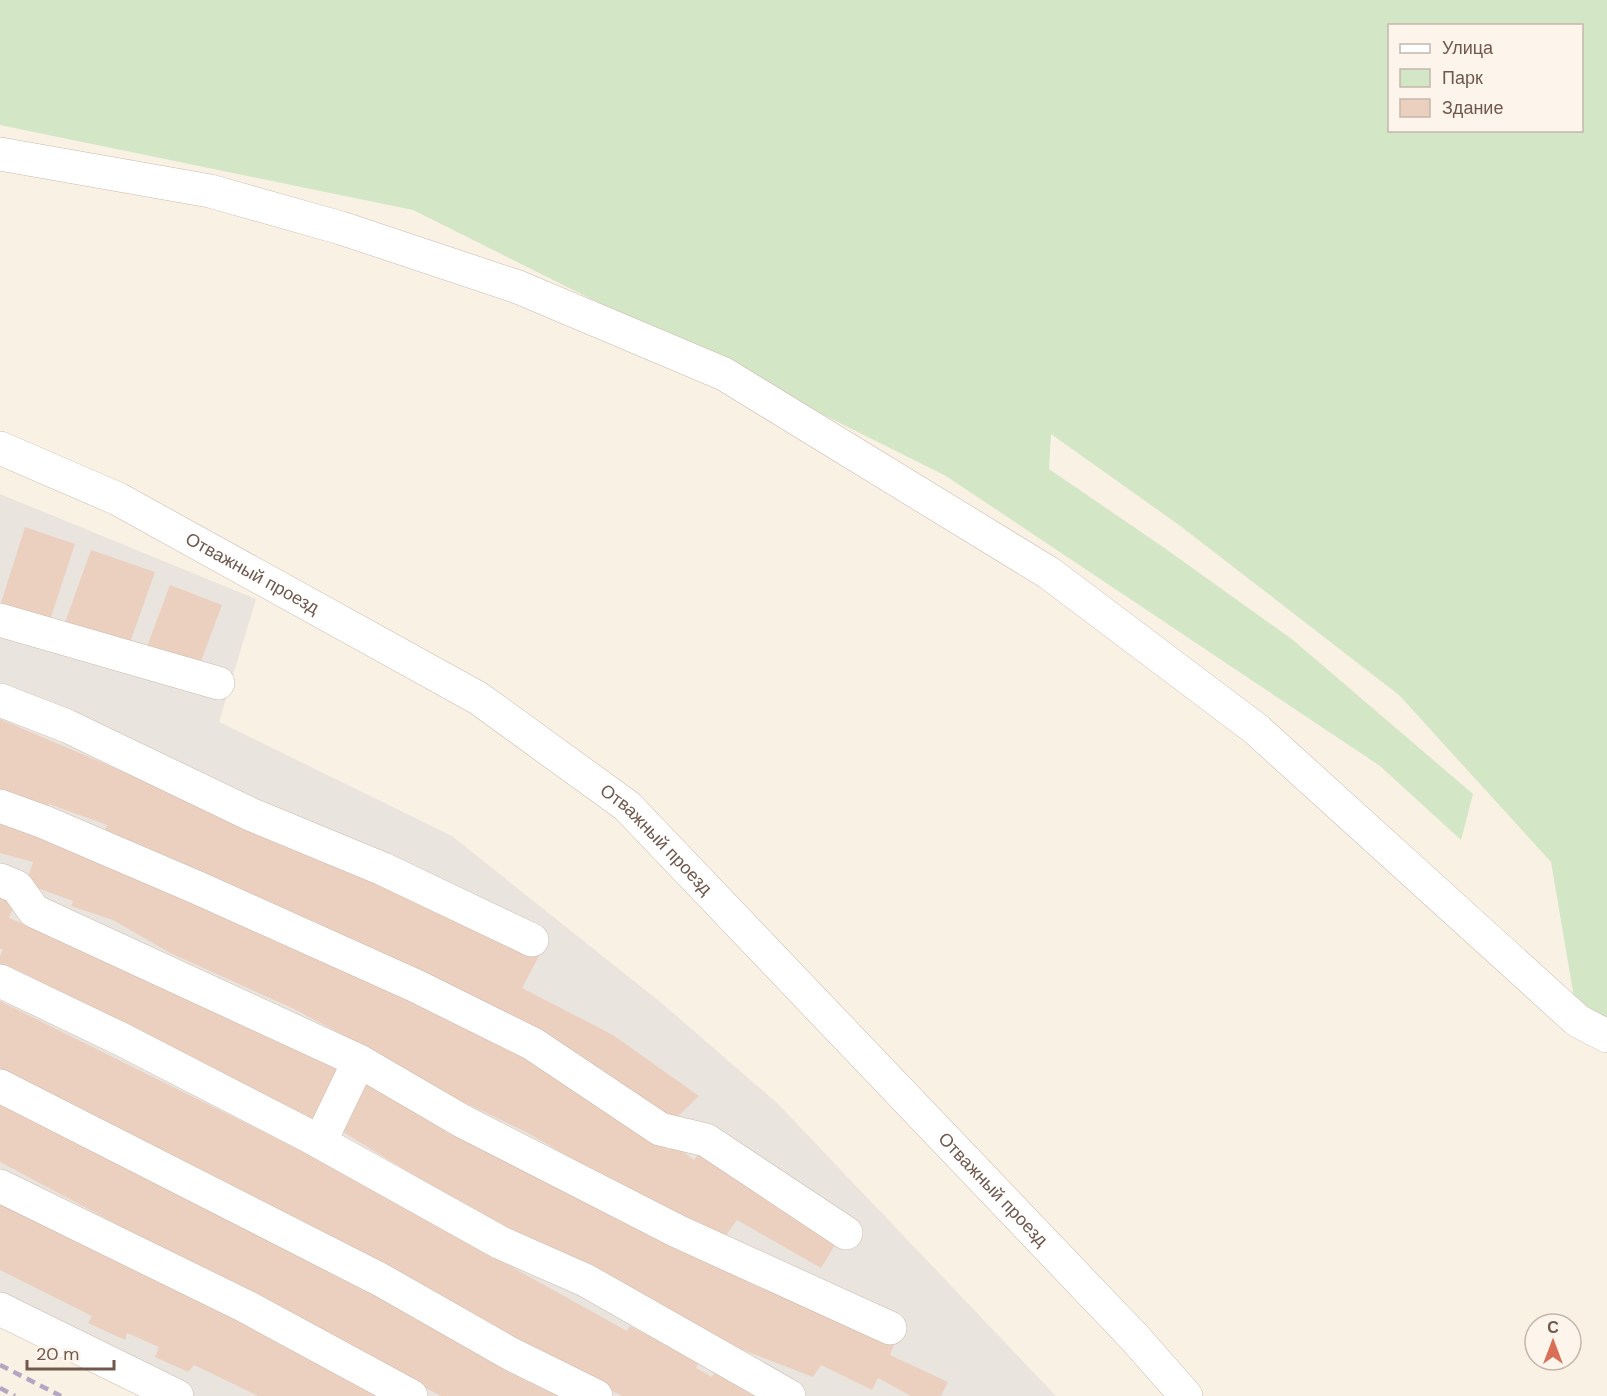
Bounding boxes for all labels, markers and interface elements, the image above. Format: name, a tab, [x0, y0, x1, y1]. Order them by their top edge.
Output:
legend	[1388, 24, 1583, 132]
text: Улица	[1442, 36, 1494, 60]
text: Парк	[1442, 66, 1483, 90]
text: Здание	[1442, 96, 1503, 120]
street label: Отважный проезд	[181, 527, 324, 620]
street label: Отважный проезд	[595, 778, 718, 900]
street label: Отважный проезд	[933, 1127, 1054, 1252]
north arrow	[1523, 1312, 1583, 1372]
text: С	[1547, 1317, 1559, 1338]
scale bar	[27, 1333, 114, 1371]
text: 20 m	[36, 1342, 79, 1366]

